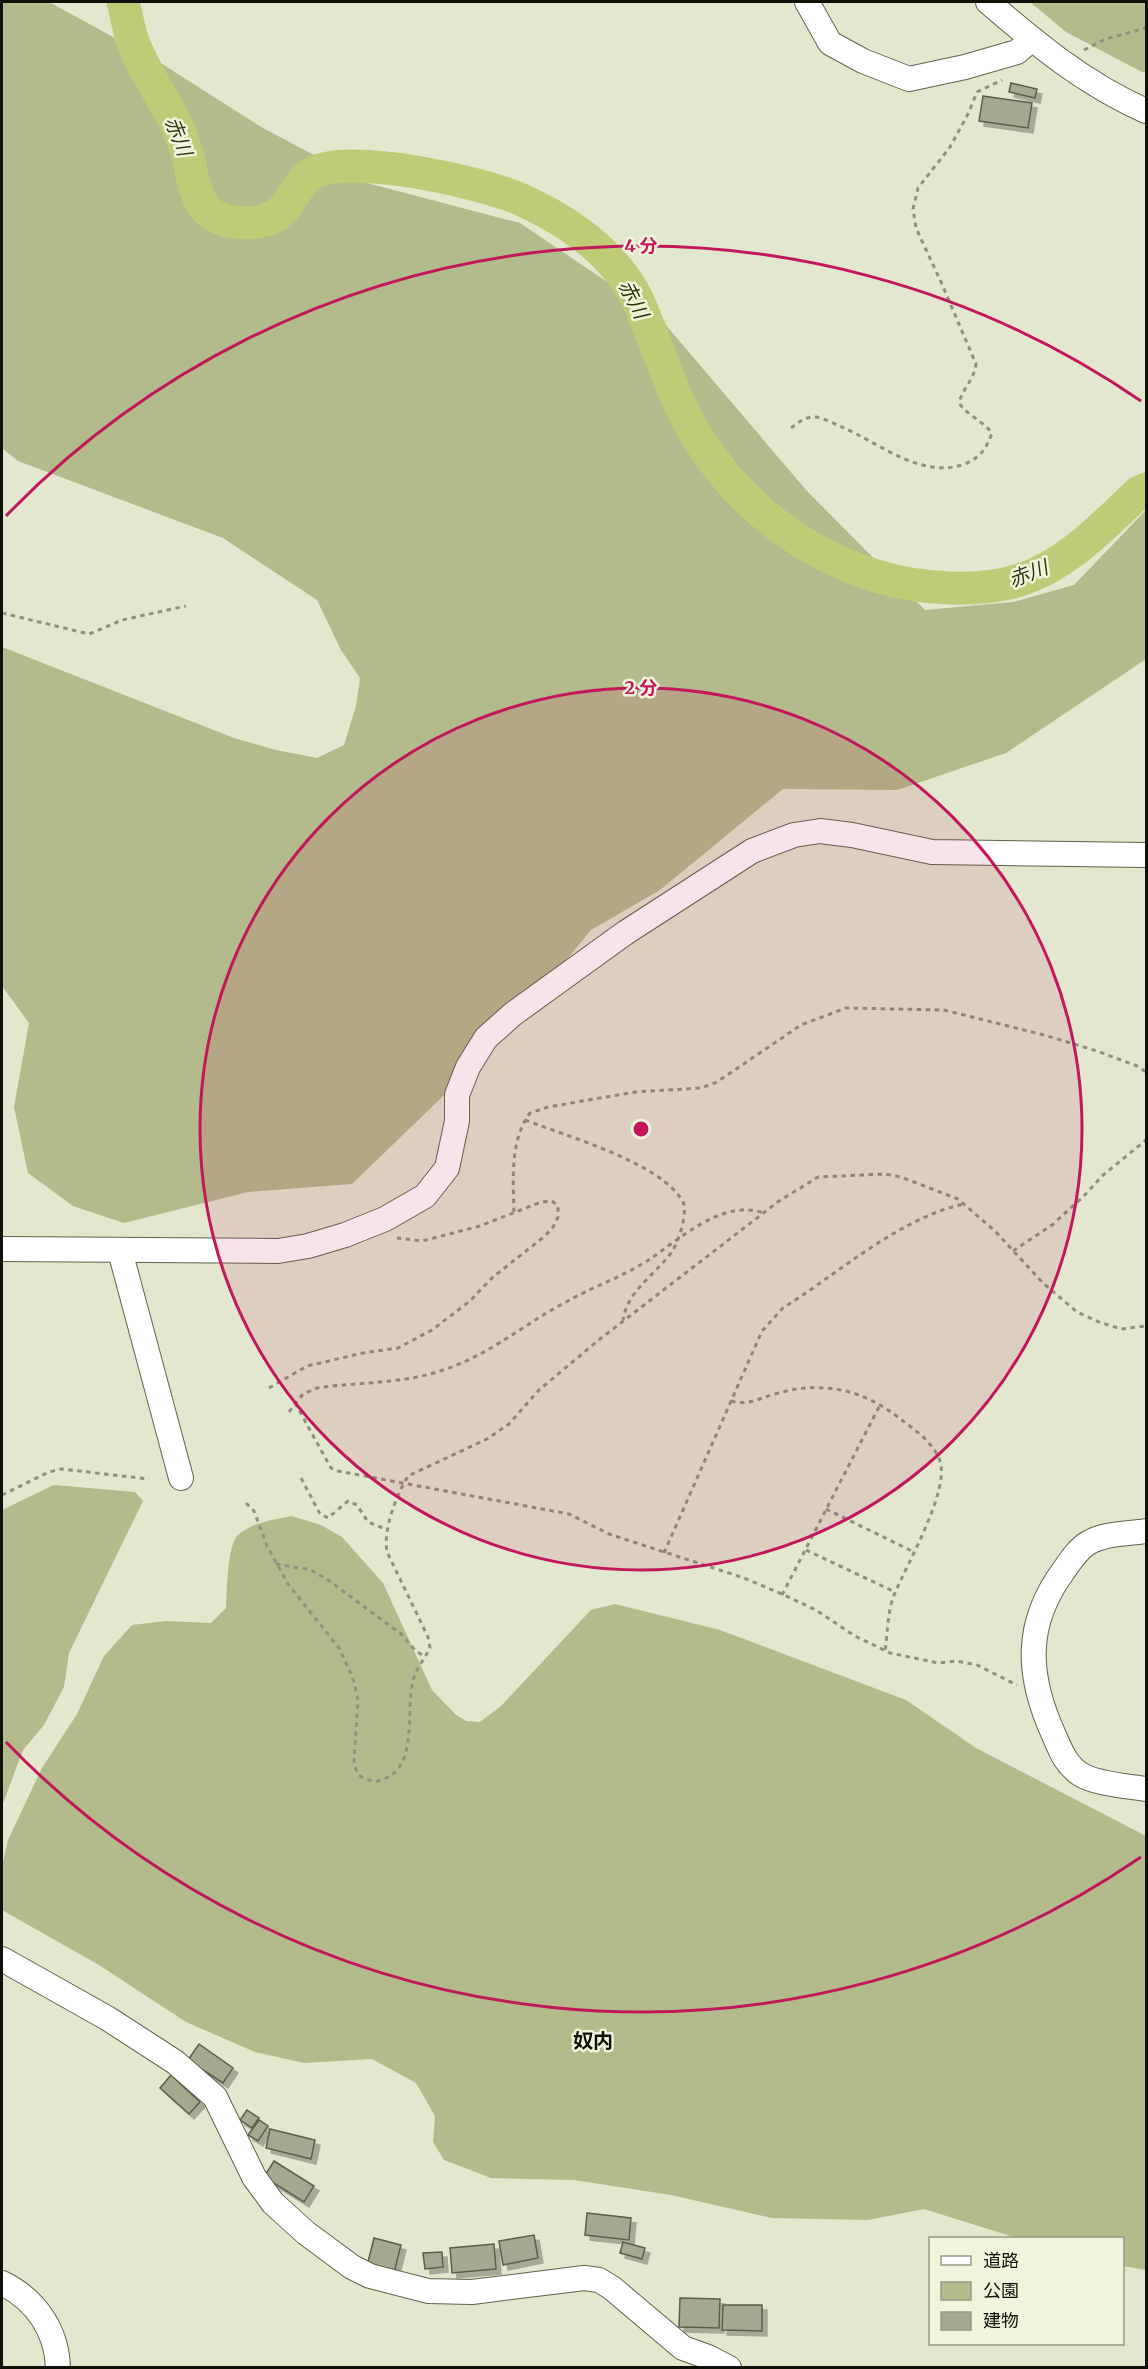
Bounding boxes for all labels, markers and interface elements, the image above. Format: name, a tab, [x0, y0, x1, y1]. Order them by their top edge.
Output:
water label: 赤川	[160, 113, 199, 161]
text: 4 分	[624, 234, 658, 257]
water label: 赤川	[614, 276, 655, 324]
water label: 赤川	[1005, 553, 1053, 592]
text: 2 分	[625, 676, 657, 699]
centre of rings	[631, 1119, 651, 1139]
district label: 奴内	[573, 2028, 613, 2053]
legend	[929, 2237, 1124, 2345]
text: 道路	[983, 2249, 1019, 2272]
text: 公園	[983, 2279, 1019, 2302]
text: 建物	[983, 2309, 1019, 2332]

